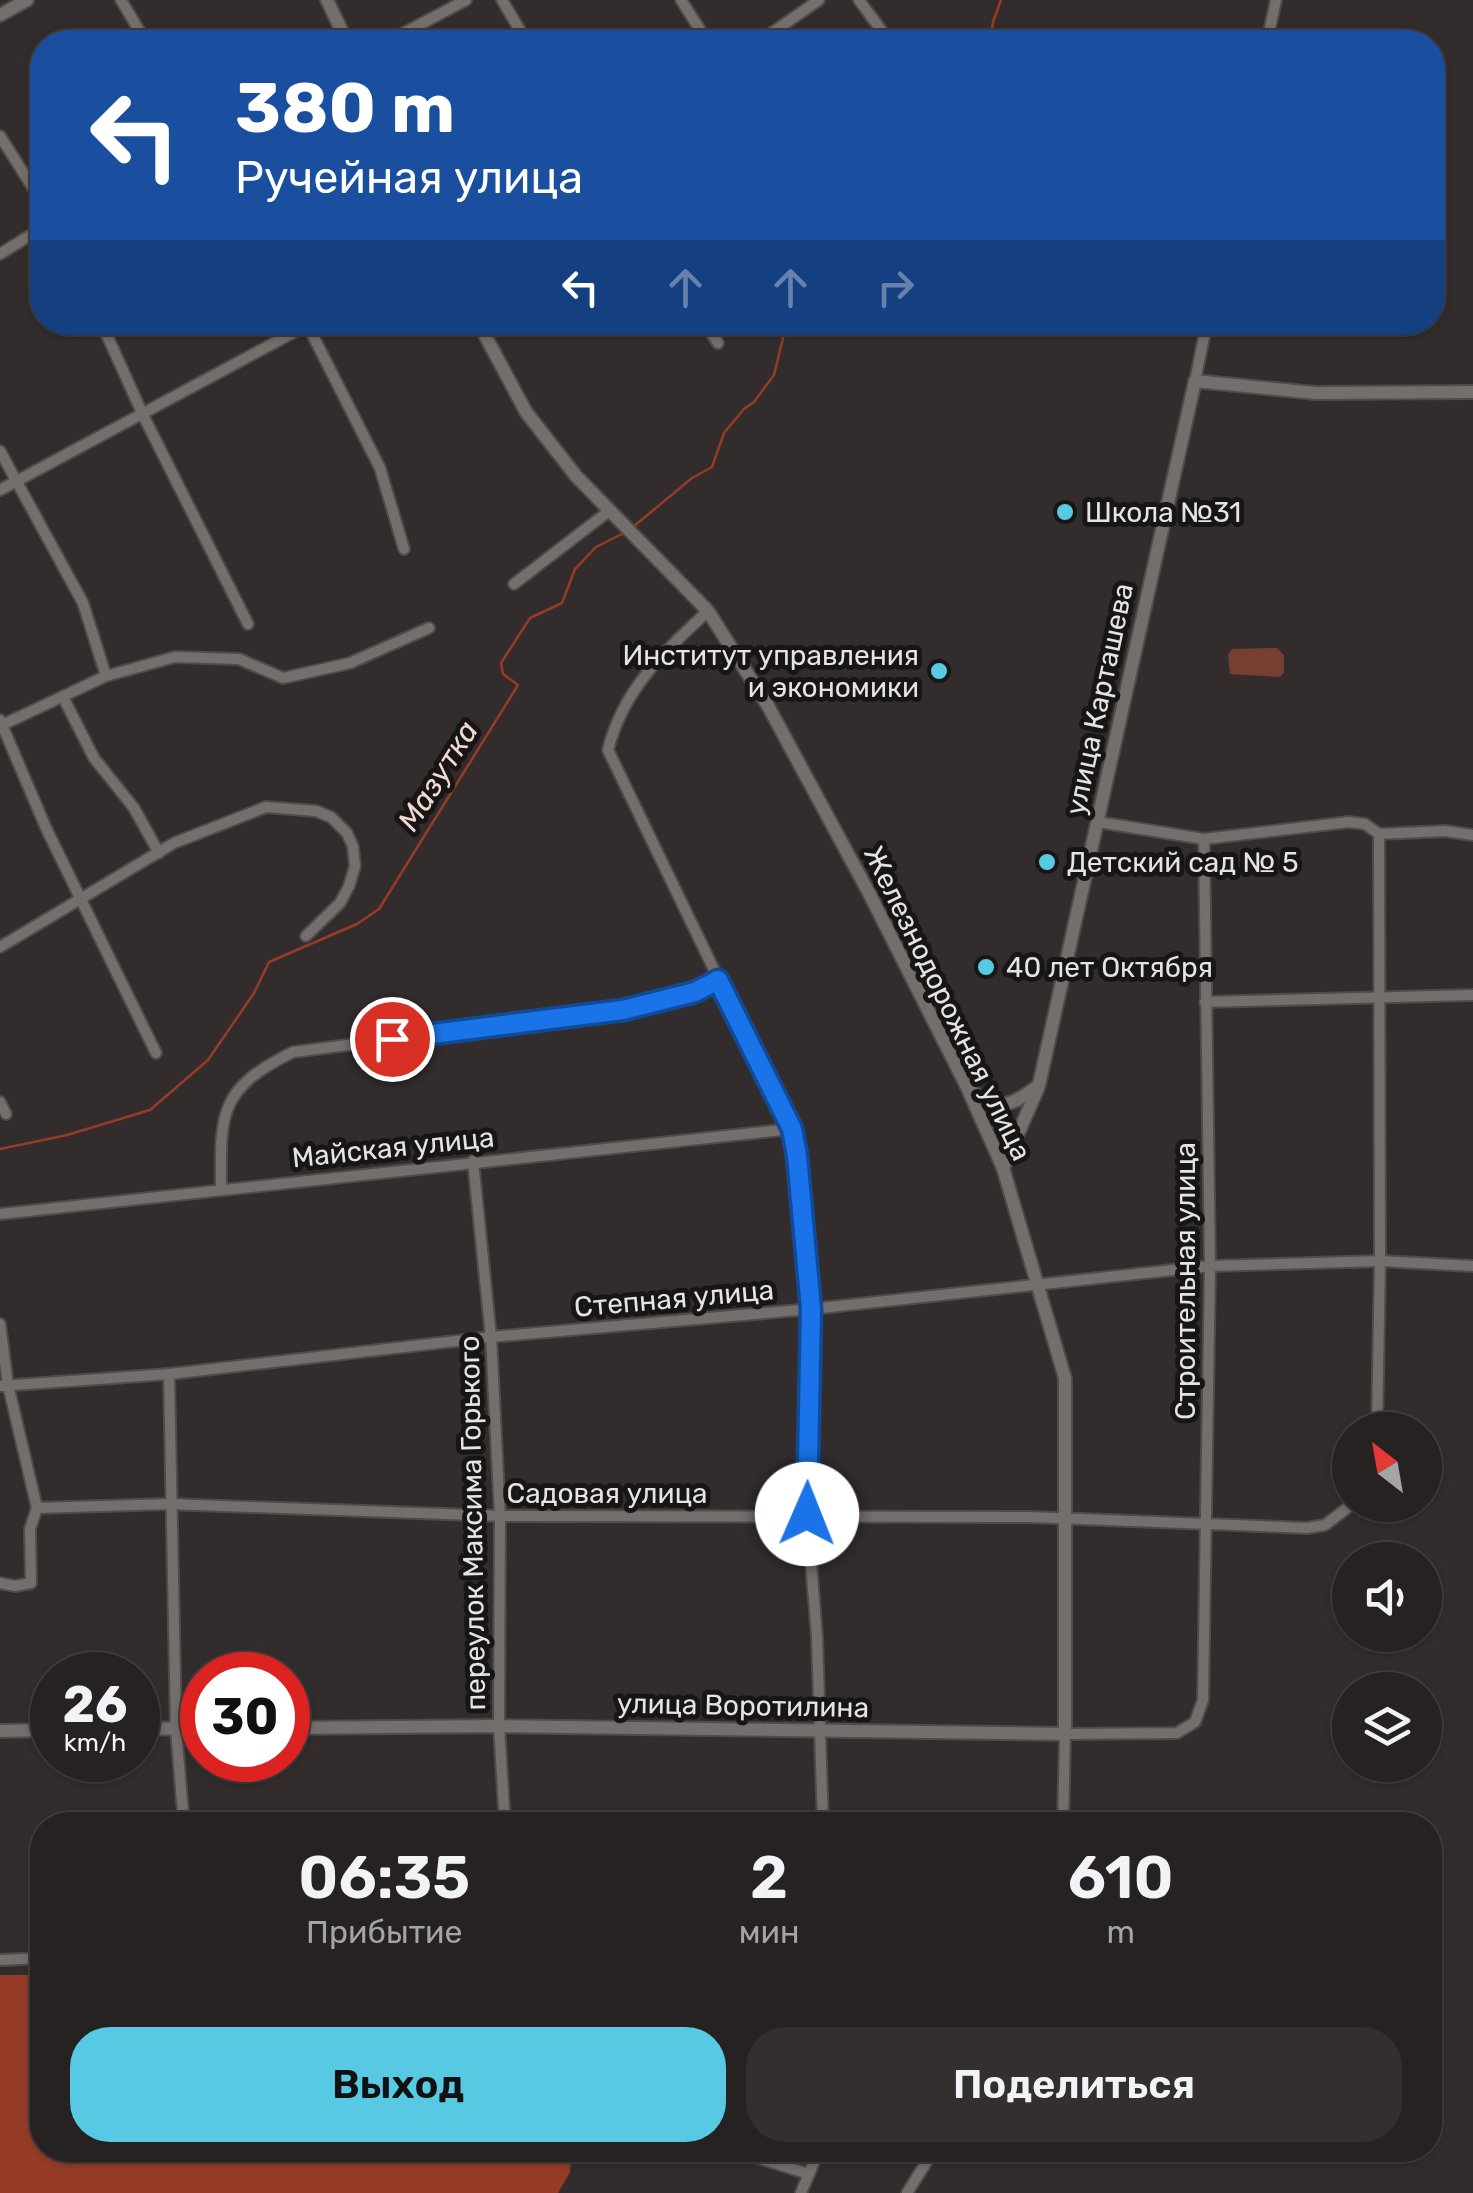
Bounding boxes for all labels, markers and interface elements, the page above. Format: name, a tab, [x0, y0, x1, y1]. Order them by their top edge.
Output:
text: 380 m	[235, 67, 455, 150]
icon: left	[70, 70, 200, 200]
text: Ручейная улица	[235, 151, 583, 204]
icon: left	[553, 260, 608, 315]
icon: ahead	[658, 260, 713, 315]
icon: ahead	[763, 260, 818, 315]
icon: right	[868, 260, 923, 315]
place label: Школа №31	[1085, 496, 1241, 529]
marker: Школа №31	[1054, 501, 1076, 523]
street label: улица Карташева	[1059, 580, 1140, 818]
place label: Институт управления и экономики	[622, 639, 919, 704]
marker: Институт управления и экономики	[928, 660, 950, 682]
water label: Мазутка	[390, 714, 486, 838]
street label: Железнодорожная улица	[857, 841, 1038, 1166]
place label: Детский сад № 5	[1067, 846, 1299, 879]
marker: Детский сад № 5	[1036, 851, 1058, 873]
place label: 40 лет Октября	[1006, 951, 1213, 984]
marker: 40 лет Октября	[975, 956, 997, 978]
pin	[350, 997, 435, 1082]
icon: arrive	[365, 1012, 420, 1067]
street label: Майская улица	[290, 1120, 496, 1175]
street label: Строительная улица	[1169, 1142, 1202, 1420]
street label: Степная улица	[573, 1273, 775, 1324]
street label: переулок Максима Горького	[453, 1335, 492, 1711]
north arrow	[1332, 1412, 1442, 1522]
map controls	[1332, 1412, 1442, 1782]
position arrow	[755, 1462, 859, 1566]
street label: Садовая улица	[507, 1477, 707, 1510]
button: sound	[1332, 1542, 1442, 1652]
speed limit sign: 30	[180, 1652, 310, 1782]
button: layers	[1332, 1672, 1442, 1782]
text: 26	[62, 1675, 128, 1735]
street label: улица Воротилина	[617, 1687, 869, 1724]
text: km/h	[64, 1728, 126, 1757]
text: 06:35	[298, 1842, 470, 1913]
text: 2	[750, 1842, 788, 1913]
text: 610	[1068, 1842, 1174, 1913]
text: Прибытие	[306, 1913, 463, 1951]
text: мин	[739, 1913, 799, 1951]
text: m	[1106, 1913, 1135, 1951]
button: Выход	[70, 2027, 726, 2142]
button: Поделиться	[746, 2027, 1402, 2142]

